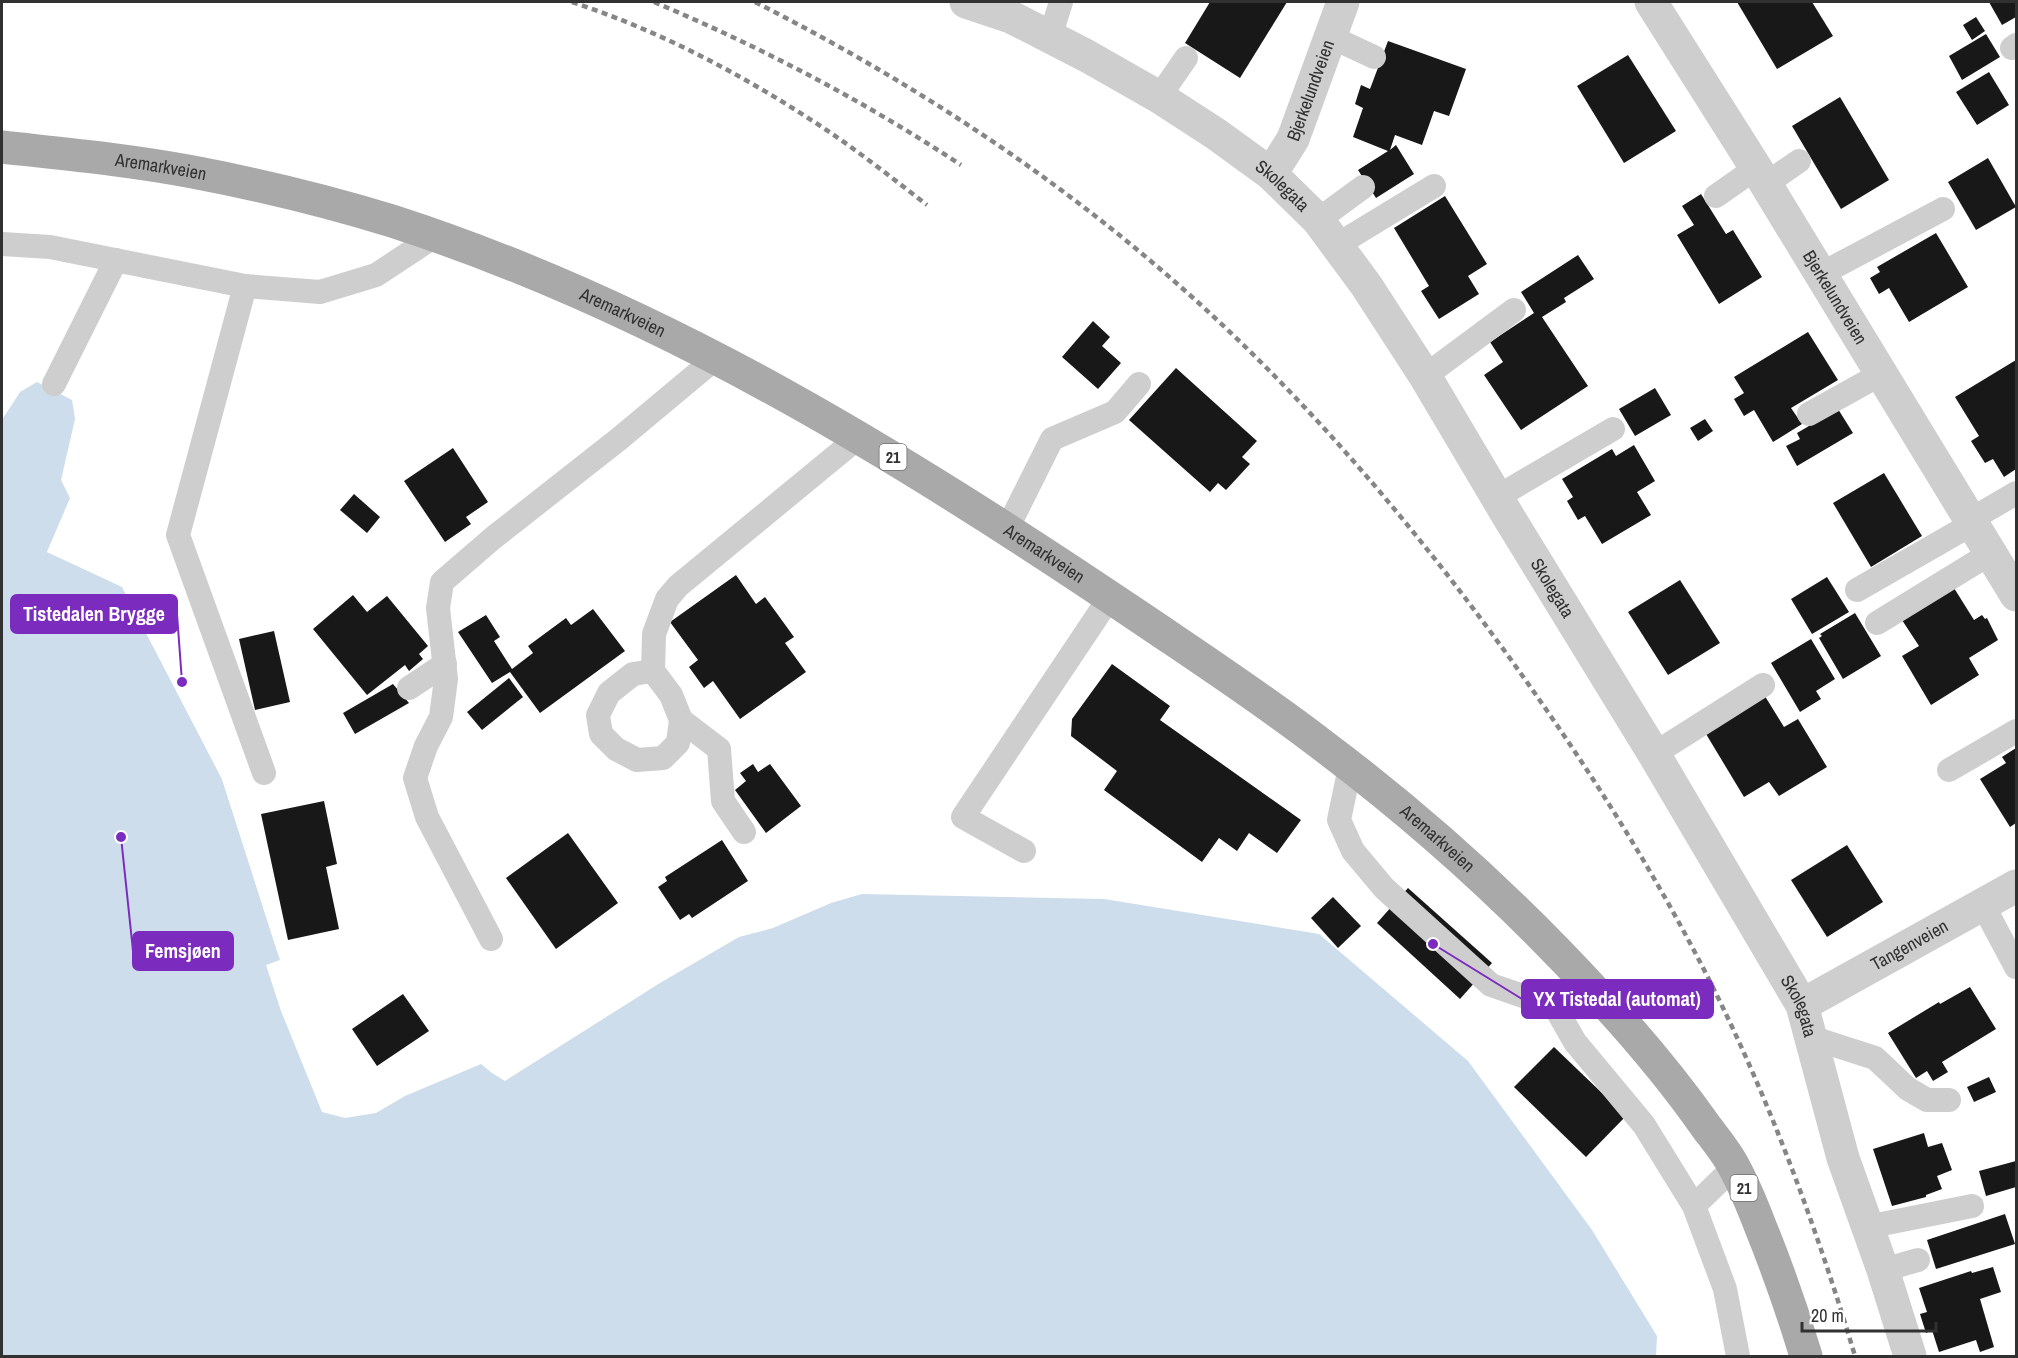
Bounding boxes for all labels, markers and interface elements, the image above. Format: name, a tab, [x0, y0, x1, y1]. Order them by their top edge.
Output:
street label: Bjerkelundveien	[1280, 36, 1340, 144]
street label: Aremarkveien	[113, 147, 209, 186]
street label: Skolegata	[1251, 154, 1315, 217]
street label: Bjerkelundveien	[1797, 245, 1873, 349]
street label: Aremarkveien	[575, 281, 670, 343]
road number: 21	[880, 444, 906, 470]
street label: Aremarkveien	[998, 517, 1090, 589]
street label: Skolegata	[1525, 553, 1580, 622]
callout: Tistedalen Brygge	[11, 595, 177, 633]
text: Tistedalen Brygge	[23, 600, 165, 627]
street label: Aremarkveien	[1394, 798, 1481, 878]
street label: Tangenveien	[1866, 913, 1952, 976]
callout: Femsjøen	[133, 932, 233, 970]
text: Femsjøen	[145, 937, 221, 964]
street label: Skolegata	[1775, 970, 1823, 1040]
callout: YX Tistedal (automat)	[1522, 980, 1713, 1018]
text: YX Tistedal (automat)	[1533, 985, 1701, 1012]
road number: 21	[1730, 1175, 1758, 1201]
scale bar	[1802, 1295, 1936, 1333]
text: 20 m	[1811, 1303, 1844, 1328]

